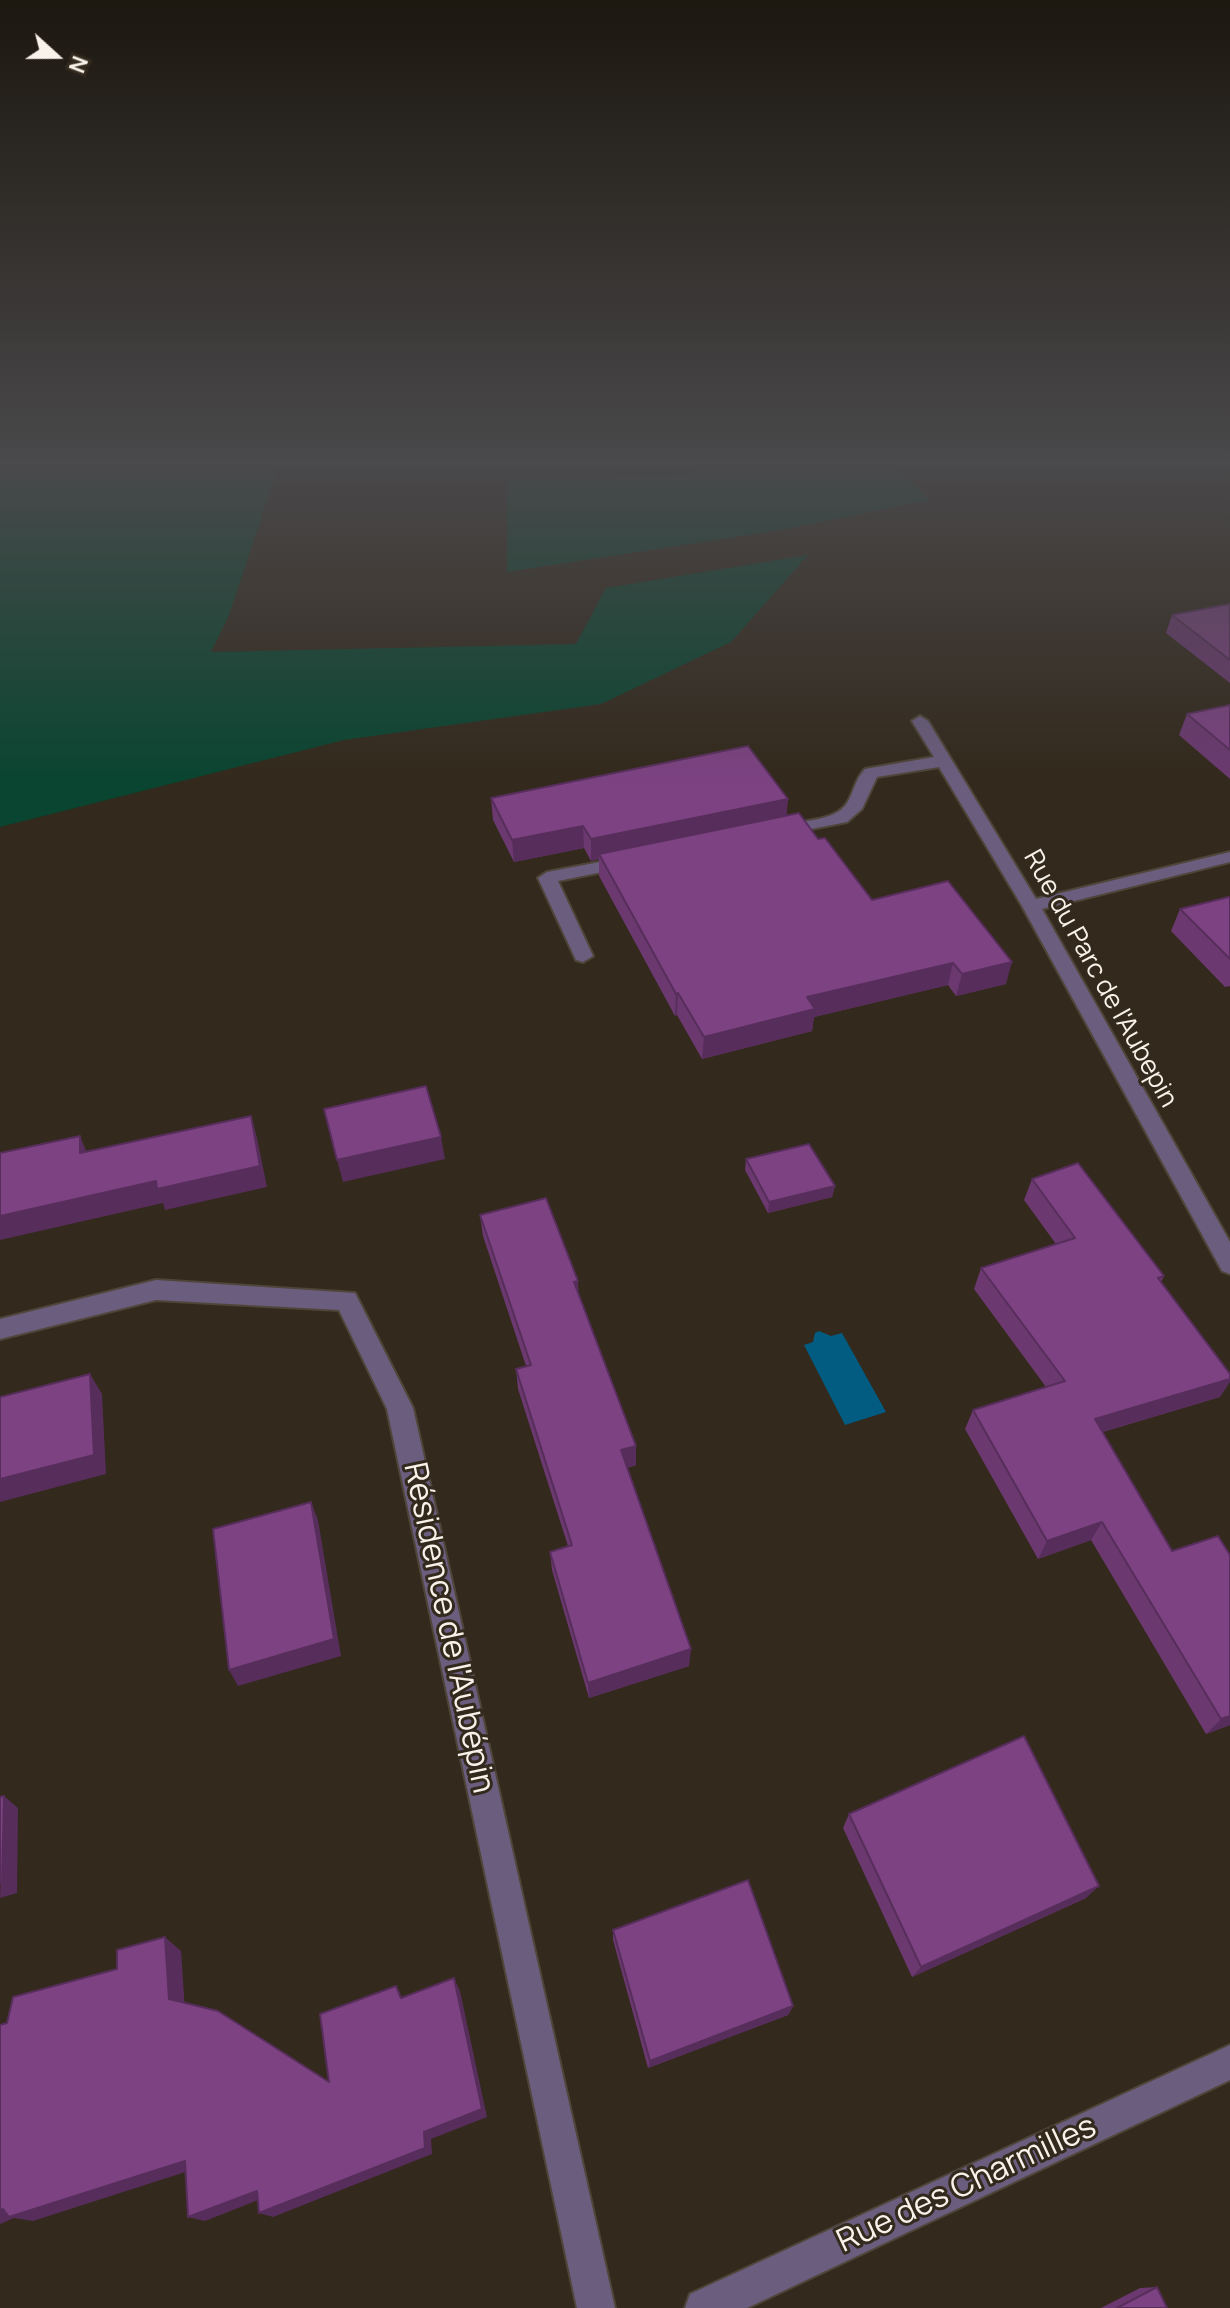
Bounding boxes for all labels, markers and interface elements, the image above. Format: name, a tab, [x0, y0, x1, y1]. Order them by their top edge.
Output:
north arrow	[16, 16, 96, 96]
text: N	[62, 52, 95, 77]
street label: Rue du Parc de l'Aubepin	[1016, 845, 1184, 1113]
street label: Résidence de l'Aubépin	[394, 1459, 502, 1797]
street label: Rue des Charmilles	[831, 2108, 1103, 2262]

